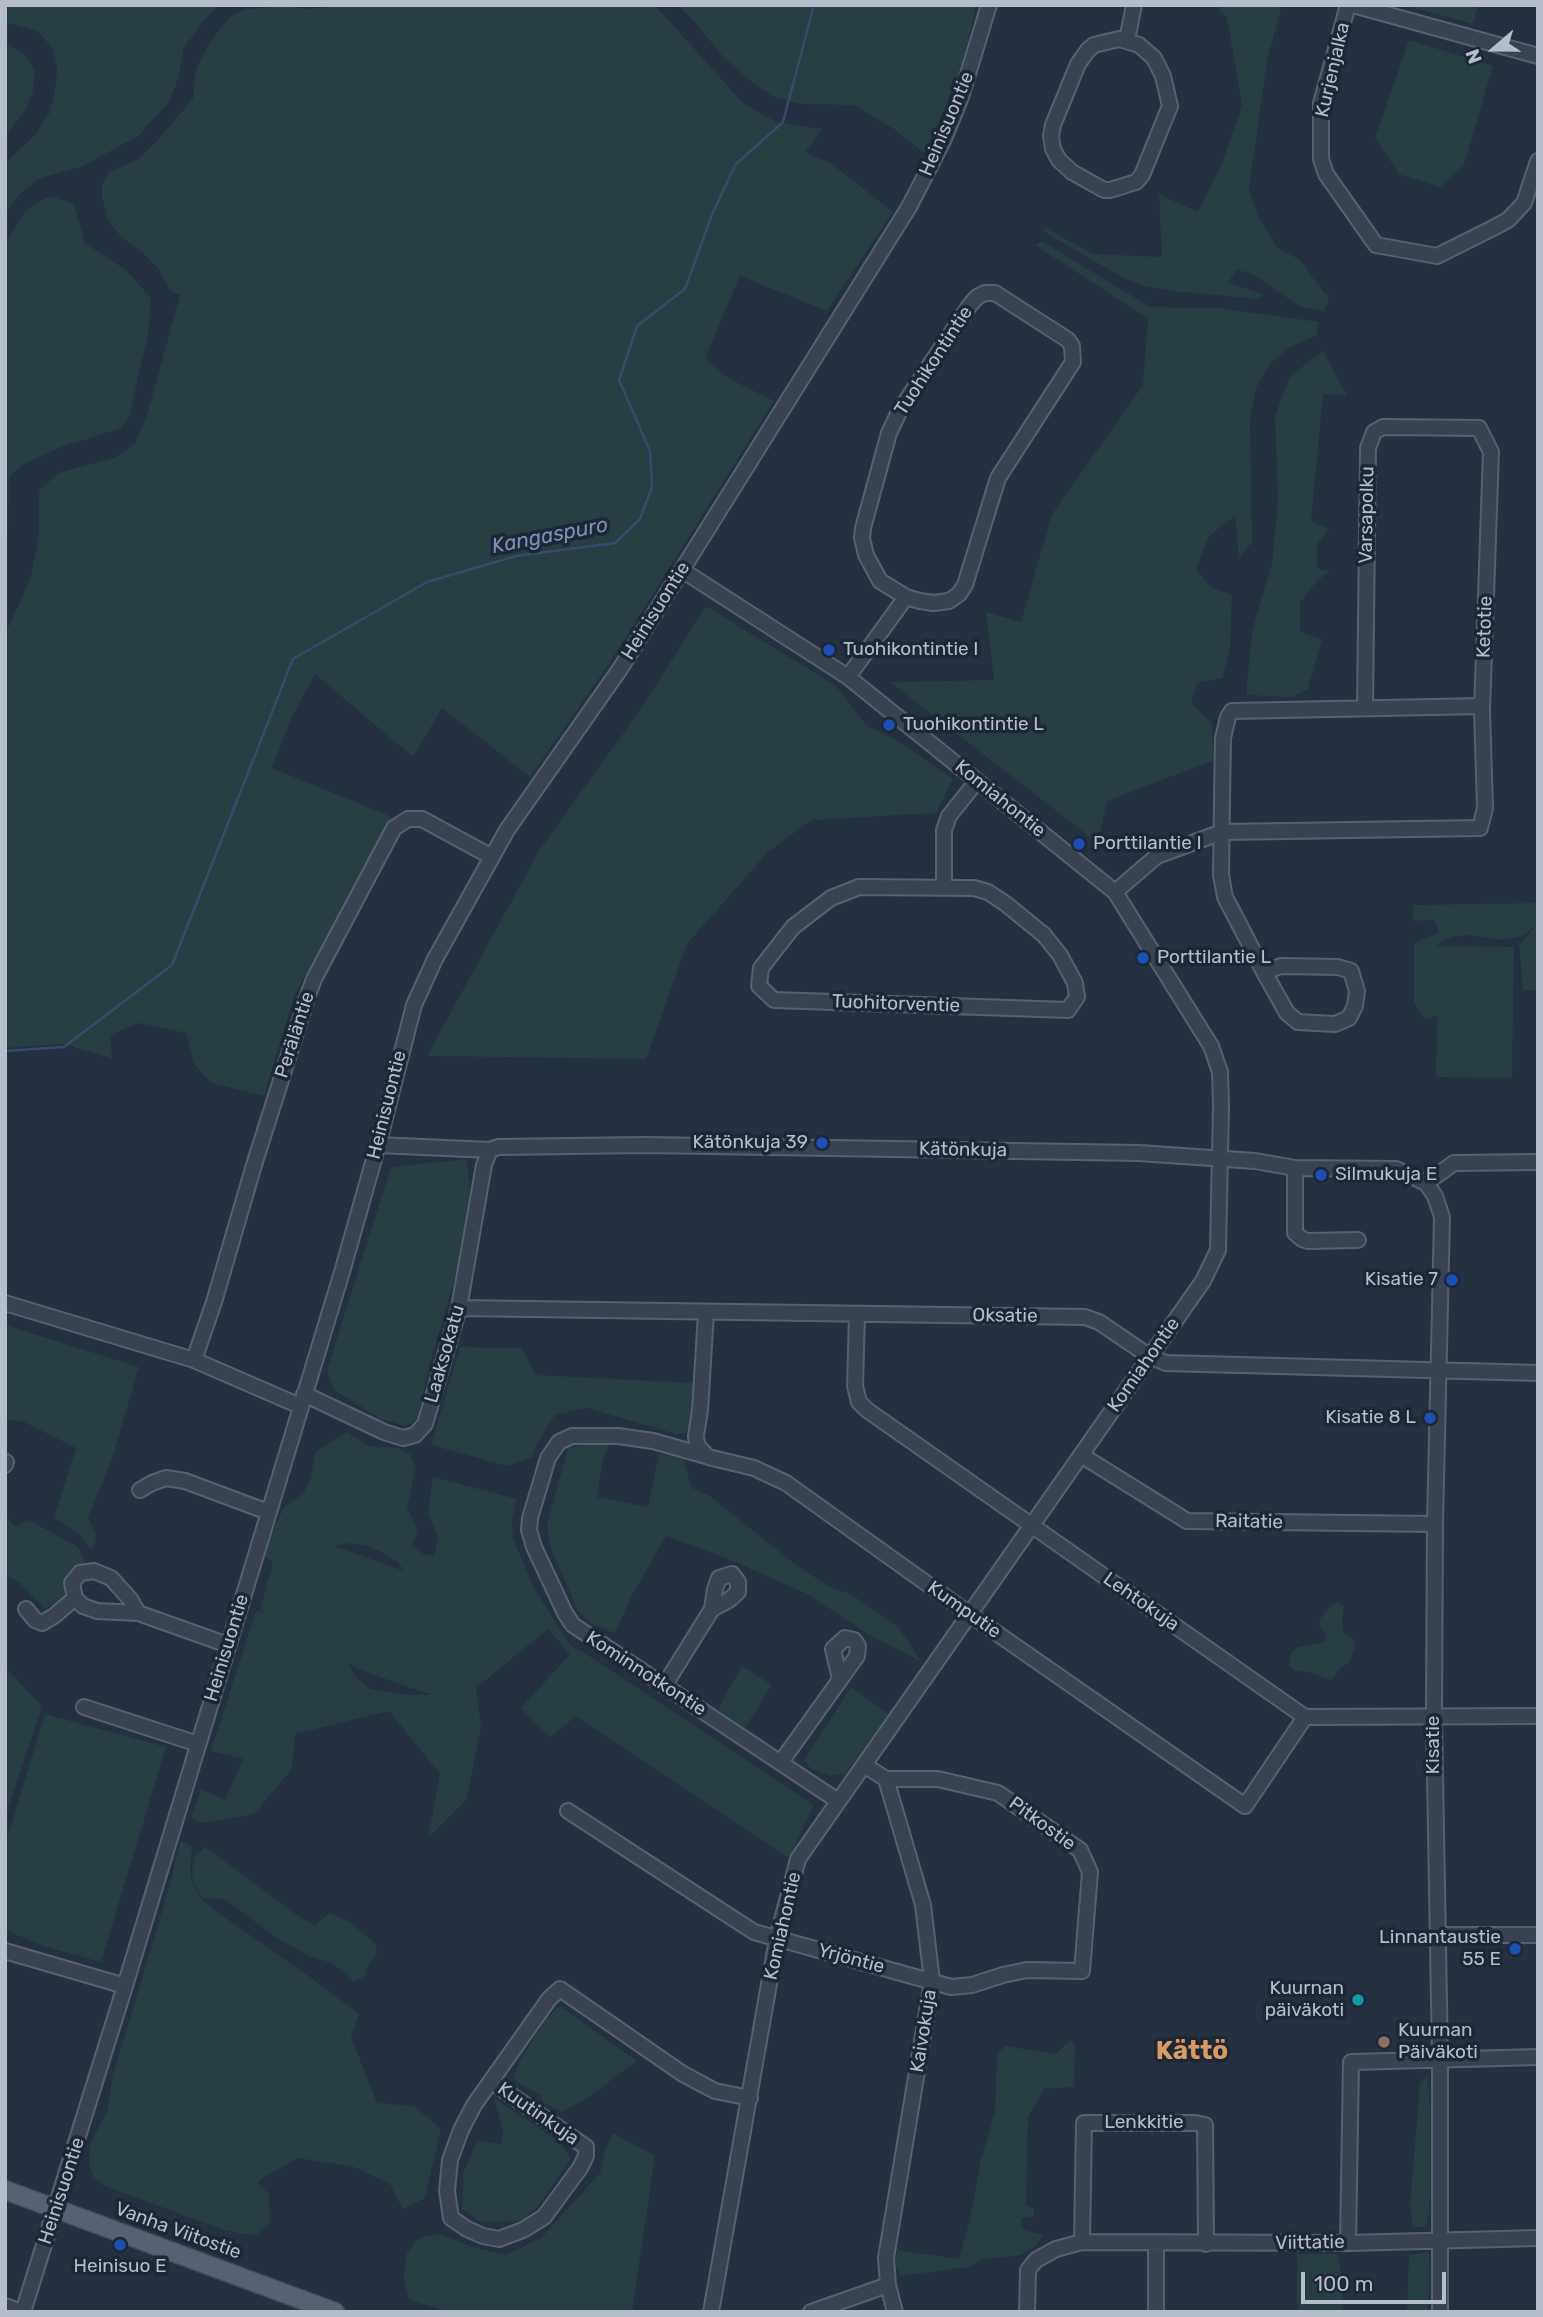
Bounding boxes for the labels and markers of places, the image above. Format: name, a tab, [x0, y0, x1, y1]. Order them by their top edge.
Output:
place label: Tuohikontintie I	[843, 639, 979, 661]
marker: Tuohikontintie I	[821, 642, 837, 658]
place label: Tuohikontintie L	[903, 714, 1044, 736]
marker: Tuohikontintie L	[881, 717, 897, 733]
place label: Porttilantie I	[1093, 833, 1202, 855]
marker: Porttilantie I	[1071, 836, 1087, 852]
place label: Porttilantie L	[1157, 947, 1271, 969]
marker: Porttilantie L	[1135, 950, 1151, 966]
place label: Kätönkuja 39	[693, 1132, 808, 1154]
marker: Kätönkuja 39	[814, 1135, 830, 1151]
place label: Silmukuja E	[1335, 1164, 1437, 1186]
marker: Silmukuja E	[1313, 1167, 1329, 1183]
place label: Kisatie 7	[1365, 1269, 1438, 1291]
marker: Kisatie 7	[1444, 1272, 1460, 1288]
place label: Kisatie 8 L	[1325, 1407, 1416, 1429]
marker: Kisatie 8 L	[1422, 1410, 1438, 1426]
place label: Linnantaustie 55 E	[1379, 1927, 1501, 1971]
marker: Linnantaustie 55 E	[1507, 1941, 1523, 1957]
place label: Kuurnan päiväkoti	[1265, 1978, 1344, 2022]
marker: Kuurnan päiväkoti	[1350, 1992, 1366, 2008]
place label: Kuurnan Päiväkoti	[1398, 2020, 1478, 2064]
marker: Kuurnan Päiväkoti	[1376, 2034, 1392, 2050]
marker: Heinisuo E	[112, 2237, 128, 2253]
place label: Heinisuo E	[73, 2256, 167, 2278]

